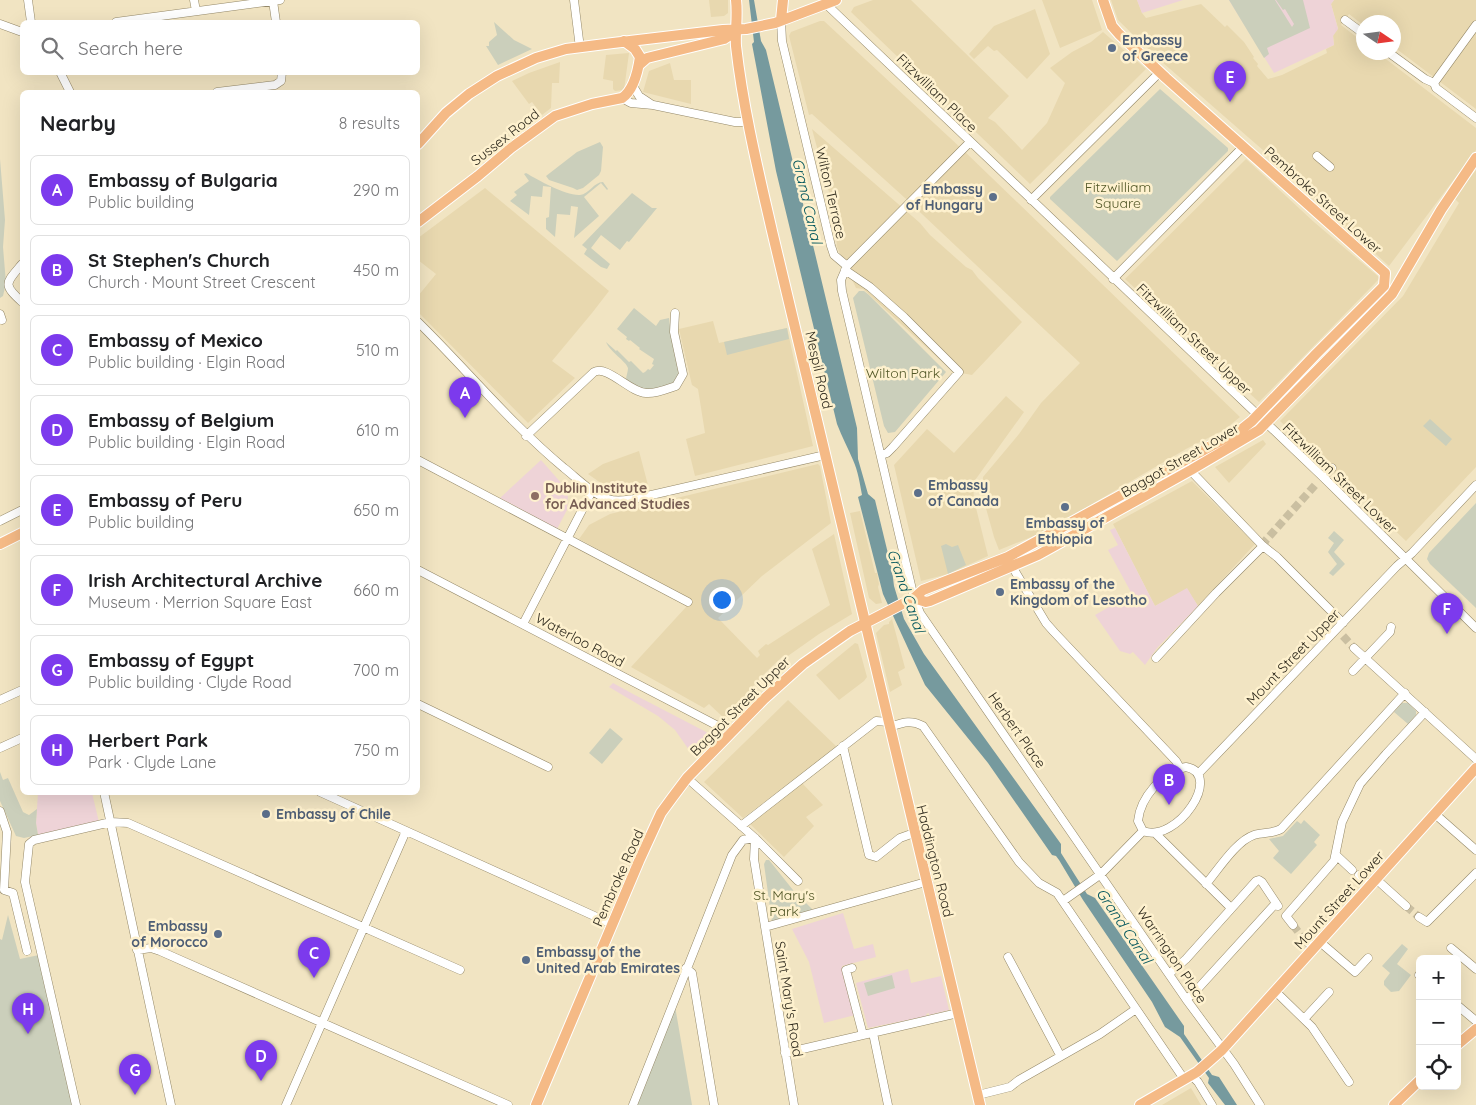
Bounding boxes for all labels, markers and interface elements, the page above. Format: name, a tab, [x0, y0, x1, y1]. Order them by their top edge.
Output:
north arrow	[1356, 15, 1401, 60]
search box	[20, 20, 420, 75]
place label: Embassy of Greece	[1122, 31, 1188, 65]
icon: search	[38, 34, 66, 62]
text: Search here	[78, 36, 183, 60]
marker: Embassy of Greece	[1106, 42, 1118, 54]
street label: Fitzwilliam Place	[893, 50, 981, 136]
pin: E	[1214, 61, 1246, 102]
street label: Sussex Road	[467, 105, 543, 169]
text: Nearby	[40, 110, 116, 136]
text: 8 results	[339, 113, 400, 133]
street label: Pembroke Street Lower	[1261, 143, 1386, 258]
street label: Wilton Terrace	[812, 145, 850, 241]
water label: Grand Canal	[788, 156, 827, 247]
text: Embassy of Bulgaria	[88, 168, 278, 192]
park label: Fitzwilliam Square	[1085, 178, 1151, 212]
text: A	[52, 180, 62, 200]
text: 290 m	[353, 180, 399, 200]
place label: Embassy of Hungary	[906, 180, 983, 214]
marker: Embassy of Hungary	[987, 191, 999, 203]
text: Public building	[88, 192, 194, 212]
text: St Stephen's Church	[88, 248, 270, 272]
text: B	[52, 260, 62, 280]
text: 450 m	[353, 260, 399, 280]
text: Church · Mount Street Crescent	[88, 272, 316, 292]
street label: Fitzwilliam Street Upper	[1133, 279, 1256, 399]
text: Embassy of Mexico	[88, 328, 263, 352]
street label: Mespil Road	[801, 329, 837, 411]
text: C	[52, 340, 62, 360]
text: 510 m	[356, 340, 399, 360]
text: Public building · Elgin Road	[88, 352, 285, 372]
park label: Wilton Park	[866, 364, 940, 382]
pin: A	[449, 377, 481, 418]
text: Embassy of Belgium	[88, 408, 274, 432]
street label: Baggot Street Lower	[1118, 418, 1243, 501]
street label: Fitzwilliam Street Lower	[1279, 419, 1401, 538]
text: D	[51, 420, 63, 440]
text: 610 m	[356, 420, 399, 440]
text: Public building · Elgin Road	[88, 432, 285, 452]
place label: Embassy of Canada	[928, 476, 999, 510]
place label: Dublin Institute for Advanced Studies	[545, 479, 690, 513]
marker: Embassy of Canada	[912, 487, 924, 499]
text: Embassy of Peru	[88, 488, 242, 512]
marker: Dublin Institute for Advanced Studies	[529, 490, 541, 502]
text: E	[52, 500, 62, 520]
text: 650 m	[353, 500, 399, 520]
marker: Embassy of Ethiopia	[1059, 501, 1071, 513]
text: Public building	[88, 512, 194, 532]
place label: Embassy of Ethiopia	[1026, 514, 1105, 548]
water label: Grand Canal	[883, 547, 930, 637]
text: Irish Architectural Archive	[88, 568, 322, 592]
place label: Embassy of the Kingdom of Lesotho	[1010, 575, 1147, 609]
text: F	[53, 580, 62, 600]
text: 660 m	[353, 580, 399, 600]
marker: Embassy of the Kingdom of Lesotho	[994, 586, 1006, 598]
your location	[709, 587, 735, 613]
text: Museum · Merrion Square East	[88, 592, 312, 612]
pin: F	[1431, 593, 1463, 634]
street label: Mount Street Upper	[1242, 605, 1344, 709]
street label: Waterloo Road	[532, 609, 628, 671]
text: Embassy of Egypt	[88, 648, 254, 672]
street label: Baggot Street Upper	[686, 652, 794, 760]
text: G	[51, 660, 63, 680]
text: 700 m	[353, 660, 399, 680]
text: Public building · Clyde Road	[88, 672, 292, 692]
street label: Herbert Place	[984, 688, 1050, 772]
text: Herbert Park	[88, 728, 208, 752]
text: H	[51, 740, 63, 760]
text: 750 m	[354, 740, 399, 760]
text: Park · Clyde Lane	[88, 752, 216, 772]
pin: B	[1153, 764, 1185, 805]
street label: Haddington Road	[912, 803, 958, 919]
place label: Embassy of Chile	[276, 805, 391, 823]
marker: Embassy of Chile	[260, 808, 272, 820]
street label: Pembroke Road	[589, 827, 647, 929]
street label: Mount Street Lower	[1290, 847, 1388, 953]
water label: Grand Canal	[1092, 884, 1157, 968]
park label: St. Mary's Park	[753, 886, 815, 920]
street label: Warrington Place	[1133, 903, 1211, 1007]
place label: Embassy of Morocco	[131, 917, 208, 951]
marker: Embassy of Morocco	[212, 928, 224, 940]
pin: C	[298, 937, 330, 978]
street label: Saint Mary's Road	[771, 940, 807, 1058]
place label: Embassy of the United Arab Emirates	[536, 943, 680, 977]
marker: Embassy of the United Arab Emirates	[520, 954, 532, 966]
map controls	[1416, 955, 1461, 1090]
button: +	[1416, 955, 1461, 1000]
pin: H	[12, 993, 44, 1034]
button: −	[1416, 1000, 1461, 1045]
pin: D	[245, 1040, 277, 1081]
button: locate	[1416, 1045, 1461, 1090]
pin: G	[119, 1054, 151, 1095]

